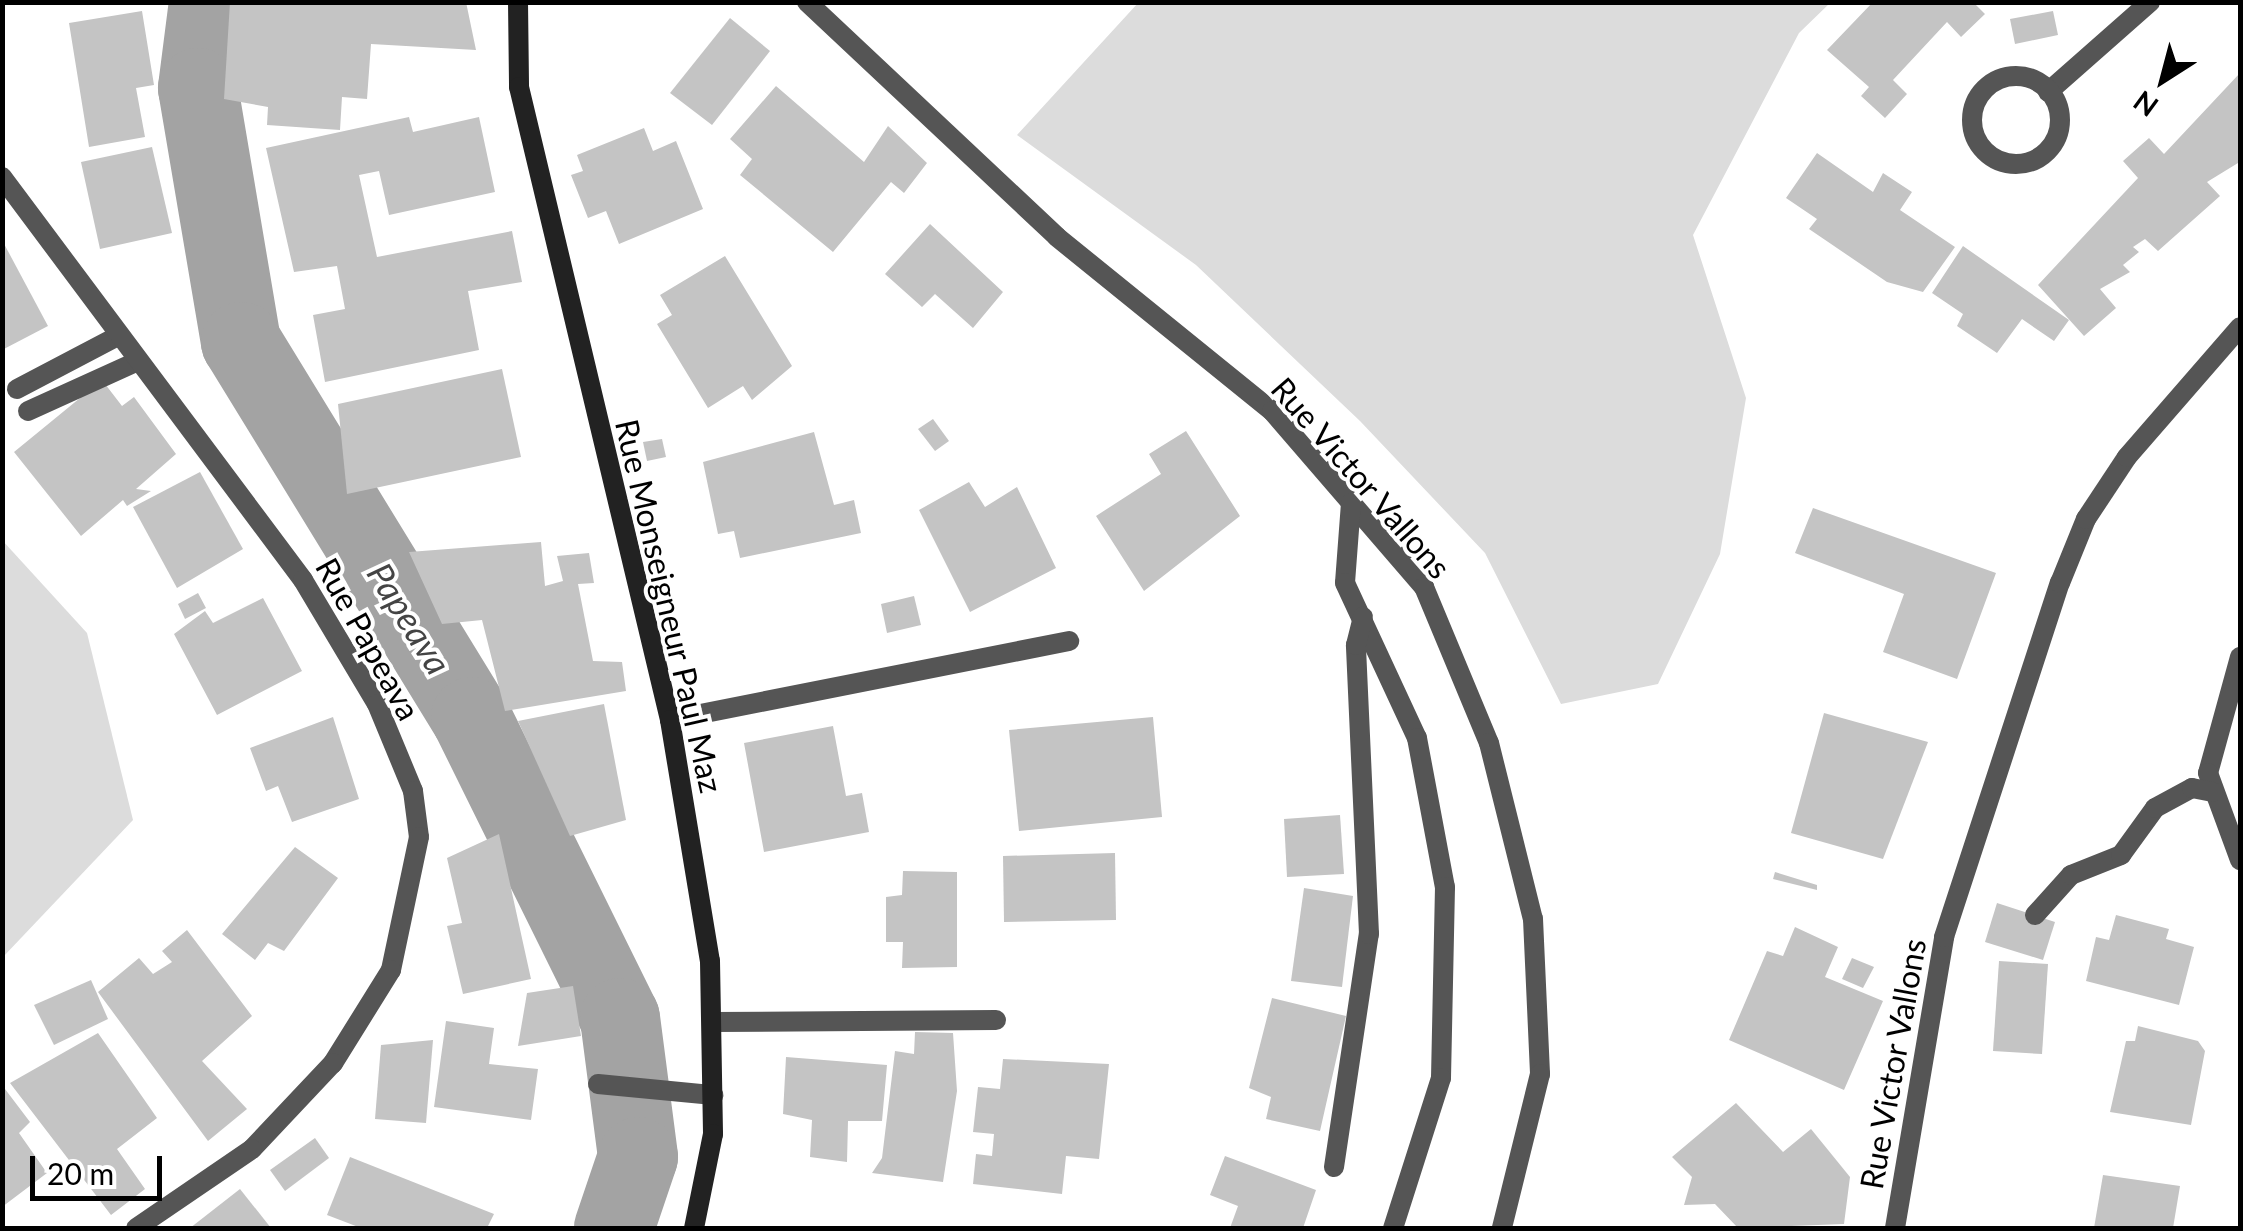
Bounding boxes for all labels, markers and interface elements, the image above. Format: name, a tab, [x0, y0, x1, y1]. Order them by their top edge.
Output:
north arrow	[2113, 30, 2213, 130]
text: N	[2127, 84, 2164, 124]
street label: Rue Victor Vallons	[1262, 369, 1460, 587]
street label: Rue Monseigneur Paul Maz	[607, 415, 731, 797]
street label: Rue Papeava	[308, 551, 428, 727]
water label: Papeava	[360, 555, 460, 681]
street label: Rue Victor Vallons	[1852, 934, 1934, 1194]
scale bar	[35, 1136, 168, 1198]
text: 20 m	[47, 1155, 114, 1191]

